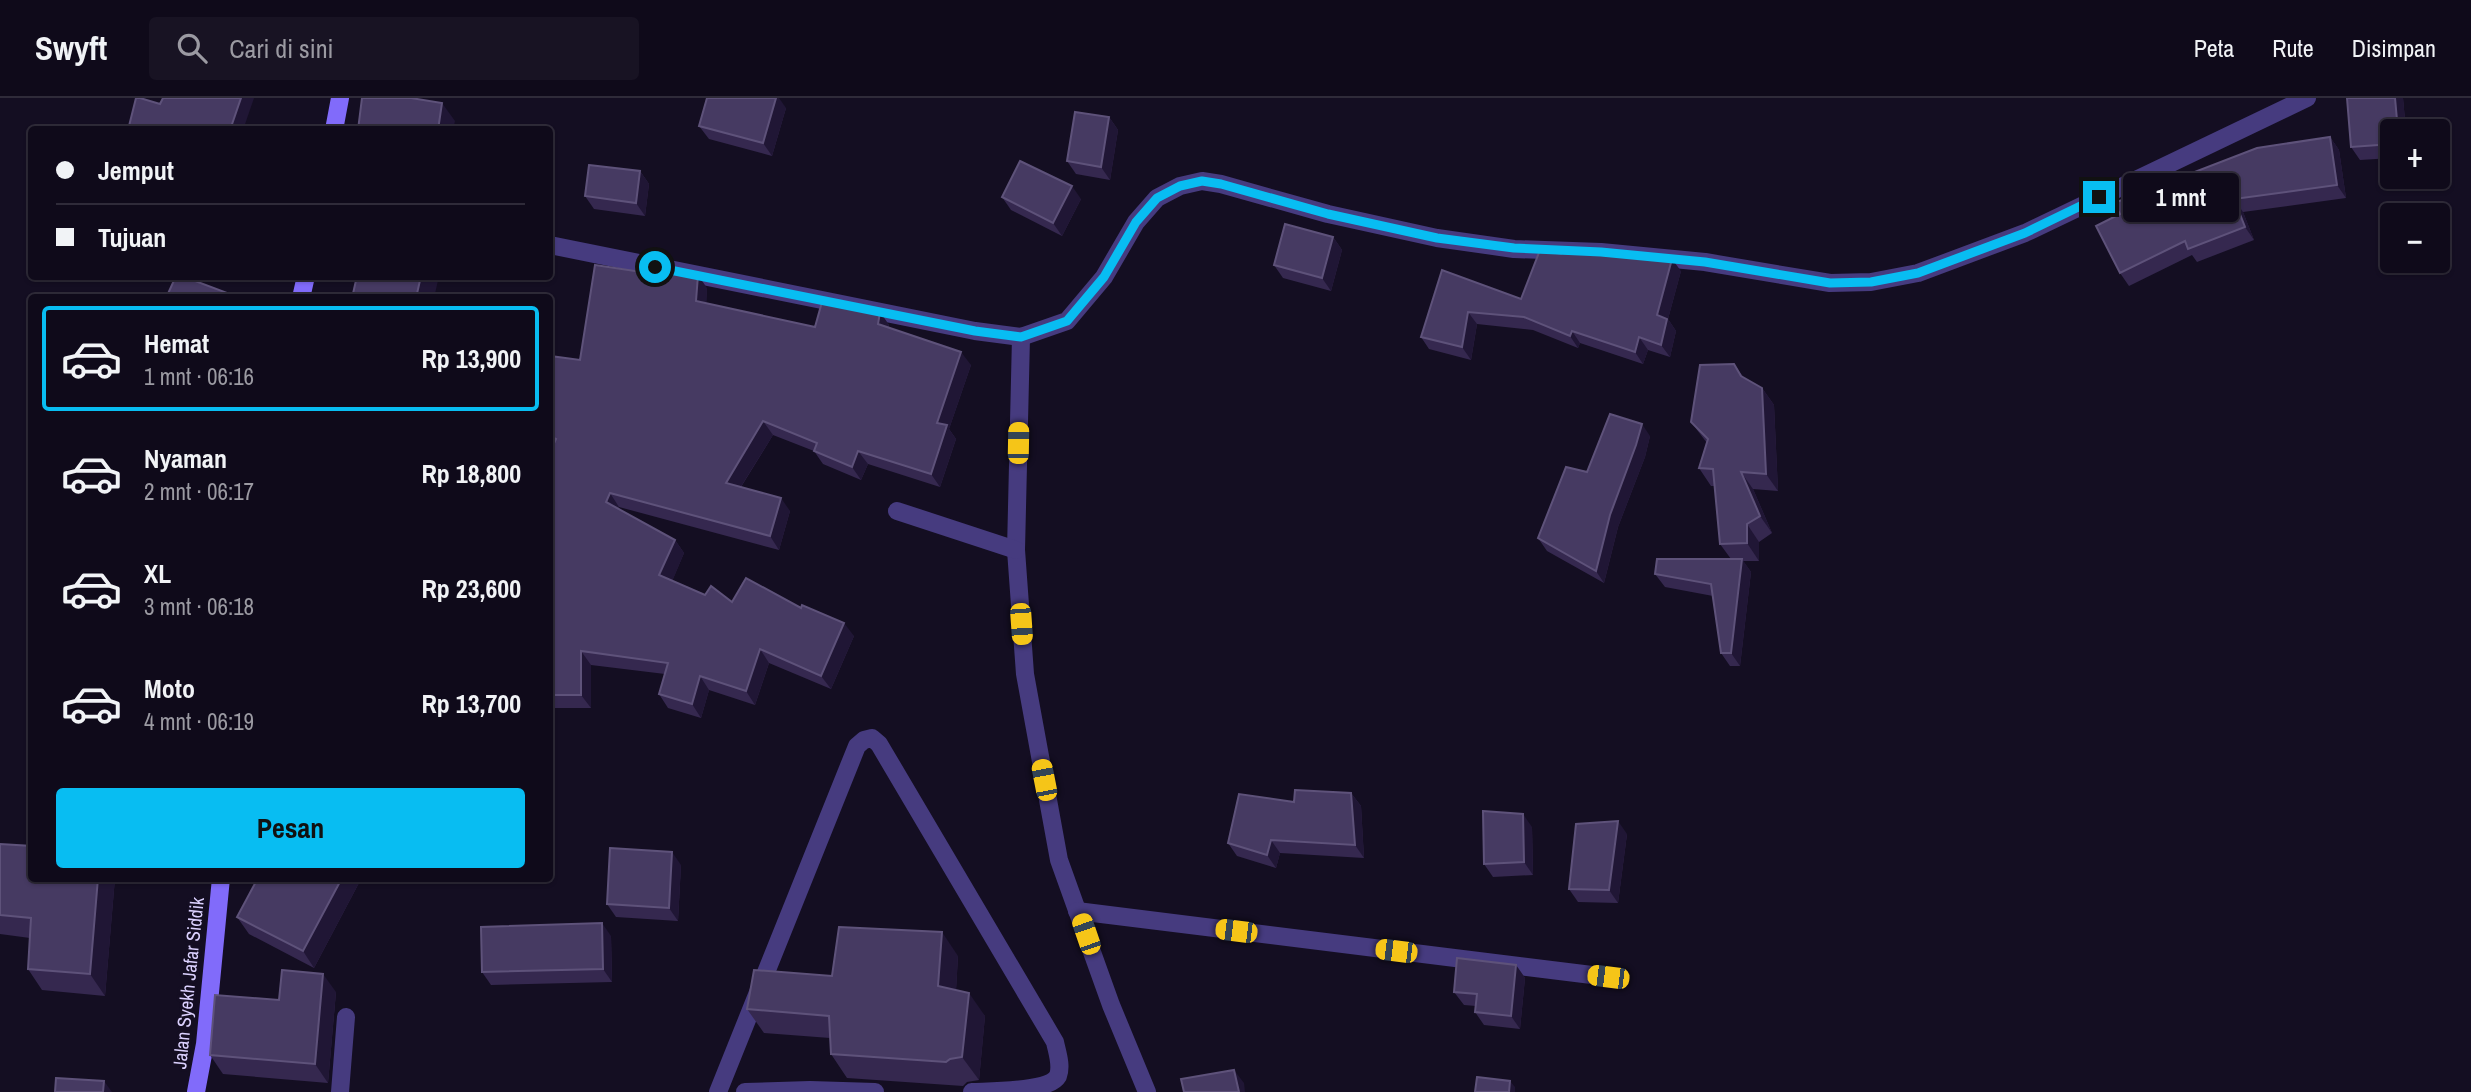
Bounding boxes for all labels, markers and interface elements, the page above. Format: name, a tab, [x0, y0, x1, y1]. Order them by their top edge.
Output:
search box	[149, 17, 639, 80]
text: Swyft	[35, 26, 107, 70]
icon: search	[173, 29, 211, 67]
text: Cari di sini	[229, 31, 333, 66]
text: Peta	[2194, 32, 2234, 64]
text: Rute	[2272, 32, 2314, 64]
text: Disimpan	[2352, 32, 2436, 64]
map controls	[2380, 119, 2450, 273]
button: +	[2380, 119, 2450, 189]
text: Jemput	[98, 153, 174, 188]
callout: 1 mnt	[2124, 172, 2239, 222]
route end	[2083, 181, 2115, 213]
text: 1 mnt	[2156, 182, 2206, 213]
button: −	[2380, 203, 2450, 273]
text: Tujuan	[98, 220, 166, 255]
route start	[639, 251, 671, 283]
text: Hemat	[144, 326, 209, 361]
icon: car	[60, 327, 123, 390]
text: Rp 13,900	[421, 341, 521, 376]
text: 1 mnt · 06:16	[144, 361, 254, 392]
car	[1008, 422, 1029, 464]
text: Nyaman	[144, 441, 227, 476]
icon: car	[60, 442, 123, 505]
text: Rp 18,800	[421, 456, 521, 491]
text: 2 mnt · 06:17	[144, 476, 254, 507]
text: XL	[144, 556, 171, 591]
icon: car	[60, 557, 123, 620]
text: Rp 23,600	[421, 571, 521, 606]
text: 3 mnt · 06:18	[144, 591, 254, 622]
car	[1010, 602, 1033, 646]
text: Moto	[144, 671, 195, 706]
icon: car	[60, 672, 123, 735]
text: Rp 13,700	[421, 686, 521, 721]
text: 4 mnt · 06:19	[144, 706, 254, 737]
car	[1030, 757, 1059, 803]
button: Pesan	[56, 788, 525, 868]
street label: Jalan Syekh Jafar Siddik	[166, 896, 210, 1070]
car	[1070, 911, 1103, 957]
car	[1214, 918, 1259, 944]
car	[1374, 938, 1419, 964]
car	[1586, 964, 1631, 990]

